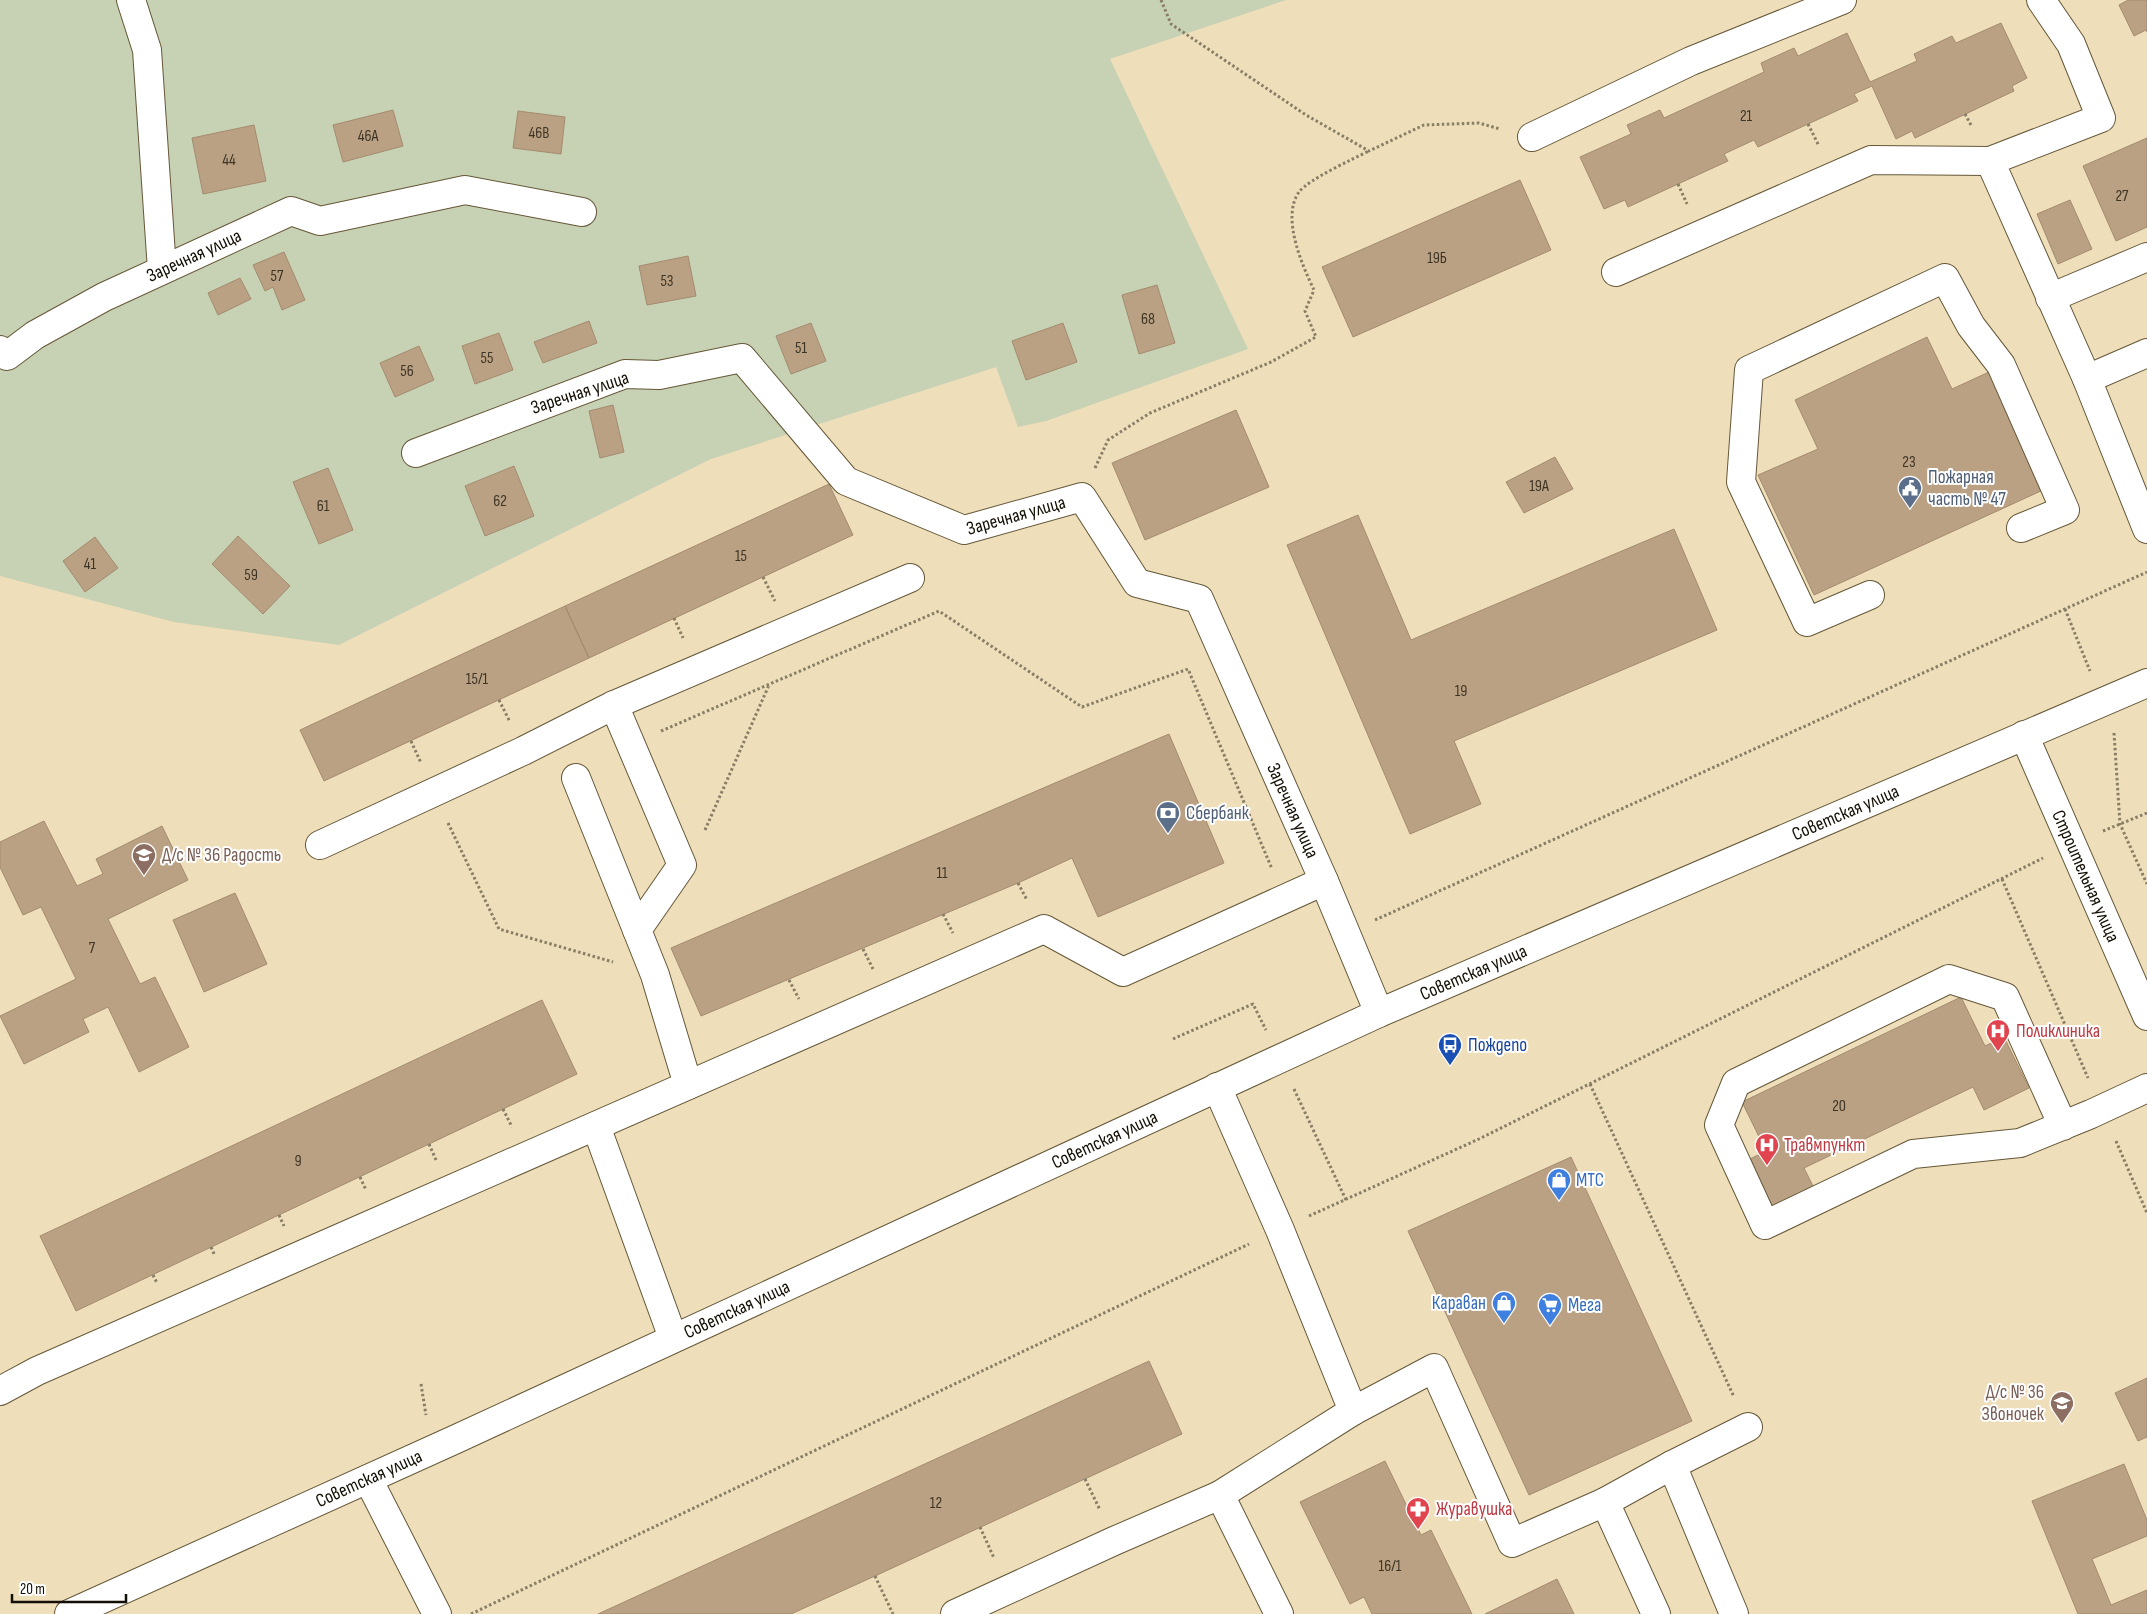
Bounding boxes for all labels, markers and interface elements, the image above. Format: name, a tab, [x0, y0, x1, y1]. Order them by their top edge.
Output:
house number: 21	[1740, 107, 1753, 126]
house number: 46В	[529, 124, 549, 143]
house number: 46А	[358, 127, 378, 146]
house number: 44	[222, 151, 236, 170]
house number: 27	[2115, 187, 2129, 206]
street label: Заречная улица	[143, 224, 245, 287]
house number: 19Б	[1427, 249, 1447, 268]
house number: 57	[271, 267, 284, 286]
house number: 53	[660, 272, 674, 291]
house number: 68	[1141, 310, 1155, 329]
house number: 51	[795, 339, 807, 358]
house number: 55	[481, 349, 493, 368]
house number: 56	[400, 362, 414, 381]
street label: Заречная улица	[528, 366, 632, 420]
house number: 23	[1902, 453, 1916, 472]
place label: Пожарная часть № 47	[1928, 466, 2006, 511]
public building icon: Пожарная часть № 47	[1897, 475, 1923, 509]
house number: 19А	[1529, 477, 1549, 496]
street label: Заречная улица	[964, 491, 1068, 540]
house number: 62	[493, 492, 507, 511]
house number: 61	[317, 497, 330, 516]
house number: 15	[735, 547, 747, 566]
house number: 41	[84, 555, 97, 574]
house number: 59	[244, 566, 258, 585]
house number: 15/1	[466, 670, 489, 689]
house number: 19	[1455, 682, 1467, 701]
street label: Заречная улица	[1262, 759, 1324, 862]
street label: Советская улица	[1788, 779, 1903, 846]
bank icon: Сбербанк	[1155, 800, 1181, 834]
place label: Сбербанк	[1186, 802, 1250, 825]
street label: Строительная улица	[2047, 807, 2125, 946]
school or university icon: Д/с № 36 Радость	[131, 842, 157, 876]
place label: Д/с № 36 Радость	[162, 844, 281, 867]
house number: 11	[936, 864, 948, 883]
house number: 7	[89, 939, 96, 958]
street label: Советская улица	[1416, 939, 1530, 1006]
hospital icon: Поликлиника	[1985, 1018, 2011, 1052]
place label: Поликлиника	[2016, 1020, 2100, 1043]
bus stop icon: Пождепо	[1437, 1032, 1463, 1066]
place label: Пождепо	[1468, 1034, 1527, 1057]
house number: 20	[1832, 1097, 1846, 1116]
street label: Советская улица	[1048, 1105, 1161, 1174]
hospital icon: Травмпункт	[1754, 1132, 1780, 1166]
place label: Травмпункт	[1784, 1134, 1865, 1157]
house number: 9	[294, 1152, 302, 1171]
shop icon: МТС	[1546, 1167, 1572, 1201]
place label: МТС	[1576, 1169, 1604, 1192]
street label: Советская улица	[680, 1275, 794, 1344]
shop icon: Караван	[1491, 1290, 1517, 1324]
place label: Караван	[1432, 1292, 1486, 1315]
supermarket icon: Мега	[1537, 1292, 1563, 1326]
place label: Мега	[1568, 1294, 1601, 1317]
place label: Д/с № 36 Звоночек	[1982, 1381, 2045, 1426]
school or university icon: Д/с № 36 Звоночек	[2049, 1390, 2075, 1424]
street label: Советская улица	[312, 1444, 426, 1513]
house number: 12	[930, 1494, 942, 1513]
pharmacy icon: Журавушка	[1405, 1496, 1431, 1530]
place label: Журавушка	[1436, 1498, 1512, 1521]
house number: 16/1	[1379, 1557, 1402, 1576]
scale bar	[12, 1572, 126, 1604]
text: 20 m	[20, 1580, 45, 1599]

